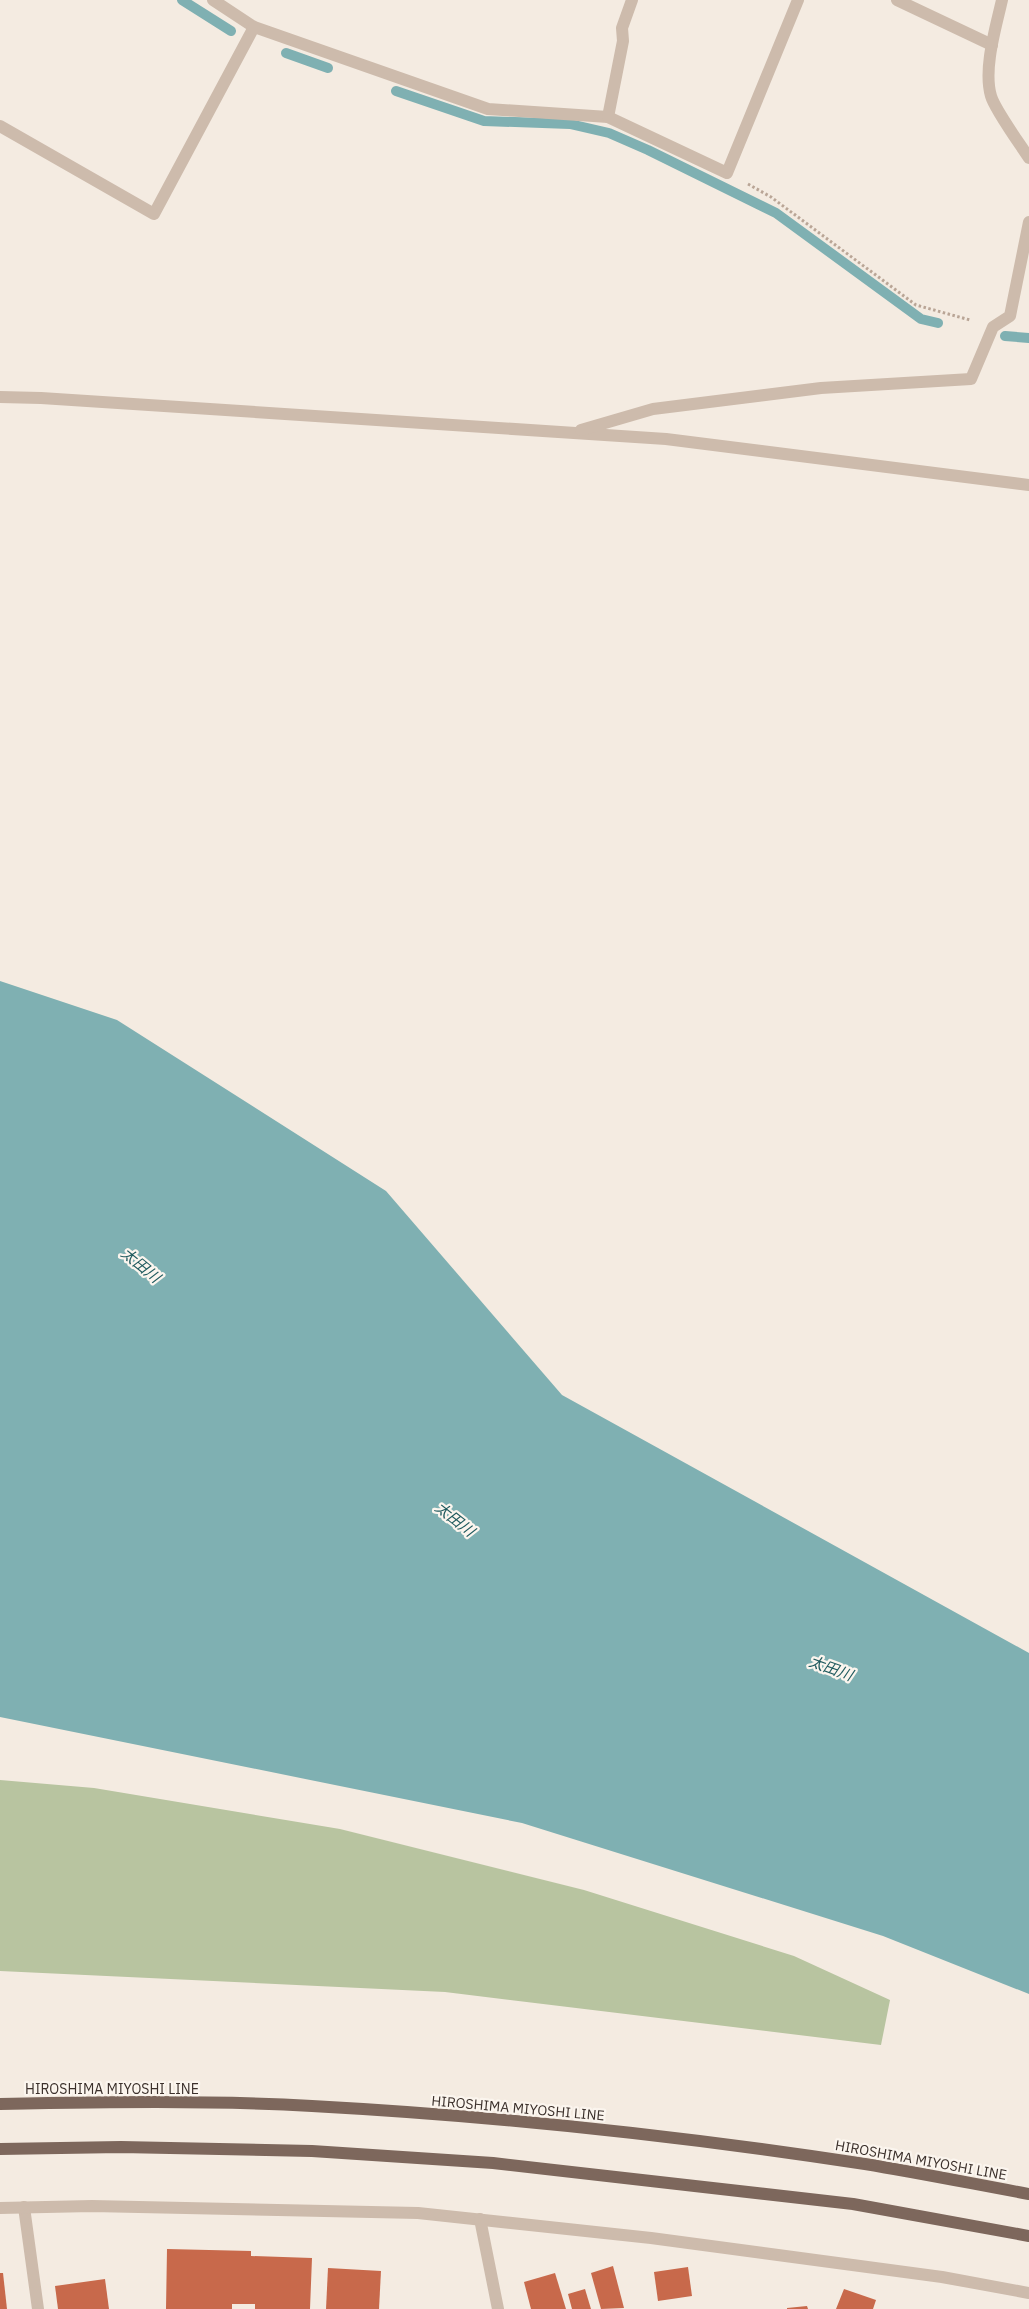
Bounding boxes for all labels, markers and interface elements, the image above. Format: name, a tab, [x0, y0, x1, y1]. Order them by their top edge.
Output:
water label: 太田川	[118, 1243, 166, 1288]
water label: 太田川	[431, 1498, 480, 1542]
water label: 太田川	[807, 1651, 857, 1685]
street label: HIROSHIMA MIYOSHI LINE	[25, 2080, 199, 2098]
street label: HIROSHIMA MIYOSHI LINE	[431, 2091, 605, 2125]
street label: HIROSHIMA MIYOSHI LINE	[834, 2136, 1008, 2184]

